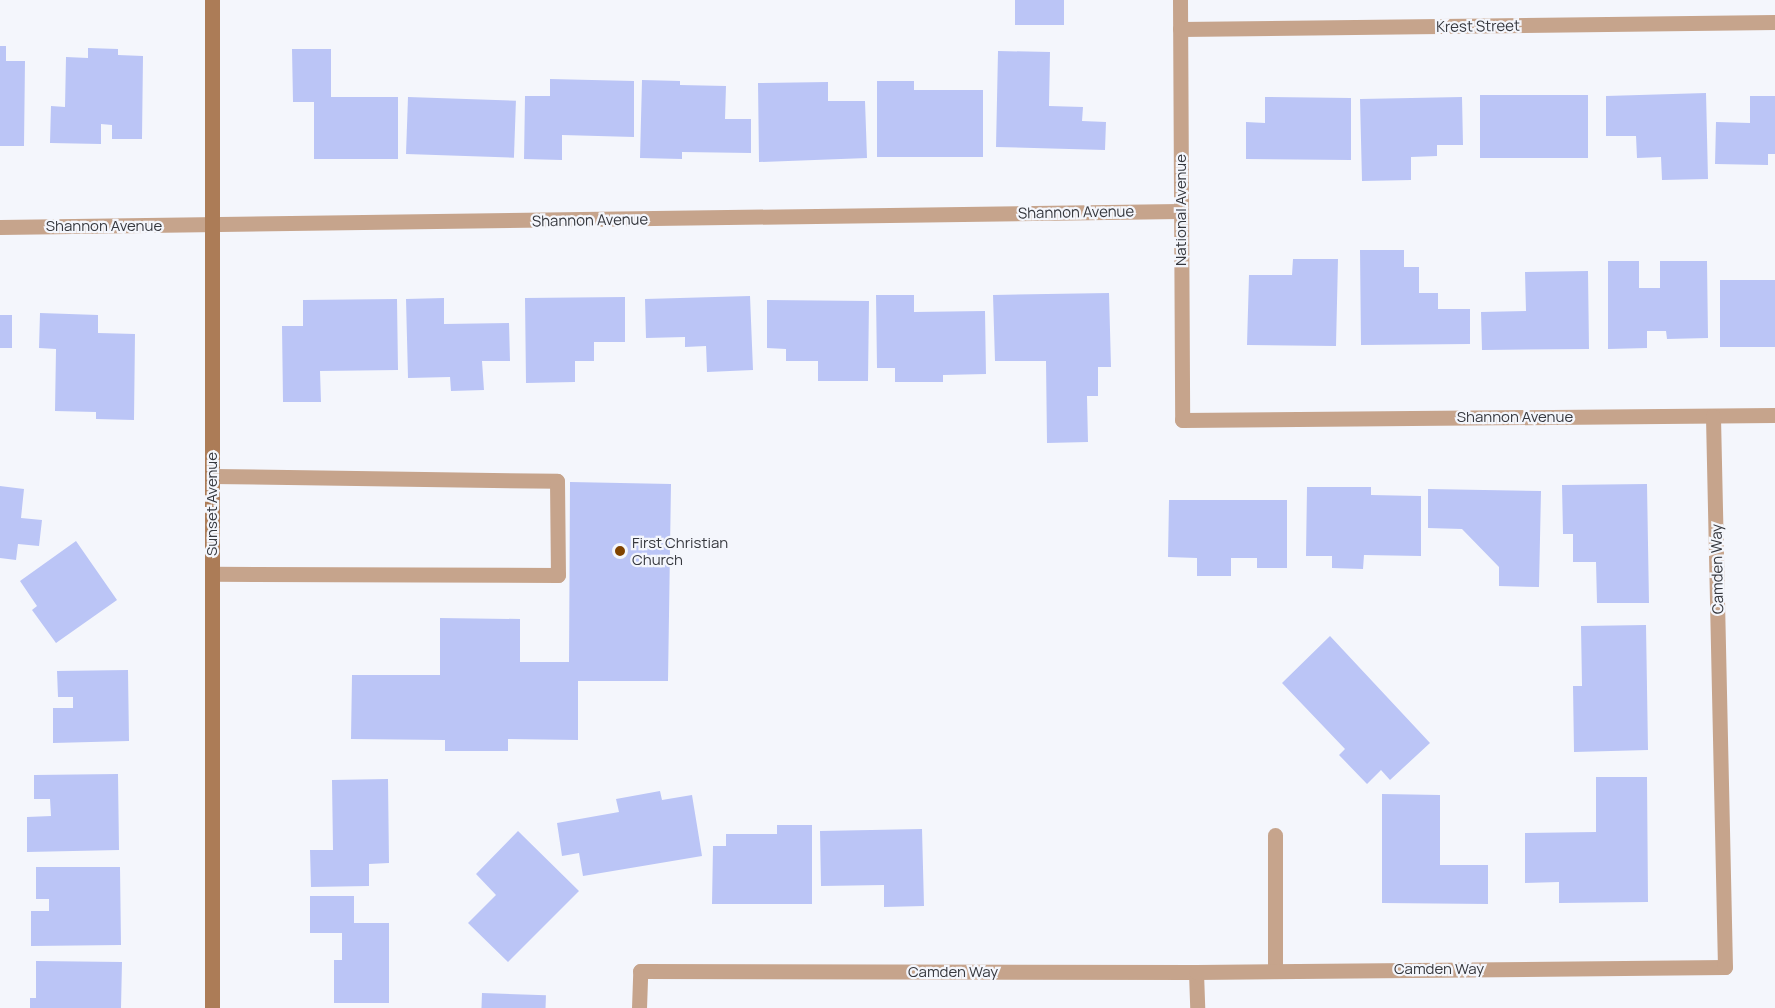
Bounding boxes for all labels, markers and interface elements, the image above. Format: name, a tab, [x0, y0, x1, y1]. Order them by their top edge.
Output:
street label: Krest Street	[1436, 16, 1520, 36]
street label: National Avenue	[1172, 154, 1190, 266]
street label: Shannon Avenue	[1018, 202, 1134, 222]
street label: Shannon Avenue	[532, 210, 648, 230]
street label: Shannon Avenue	[46, 217, 162, 235]
street label: Shannon Avenue	[1457, 408, 1573, 426]
street label: Sunset Avenue	[203, 452, 221, 556]
street label: Camden Way	[1707, 524, 1727, 614]
place label: First Christian Church	[632, 533, 728, 568]
marker: First Christian Church	[613, 544, 627, 558]
street label: Camden Way	[1394, 960, 1484, 978]
street label: Camden Way	[908, 963, 998, 981]

